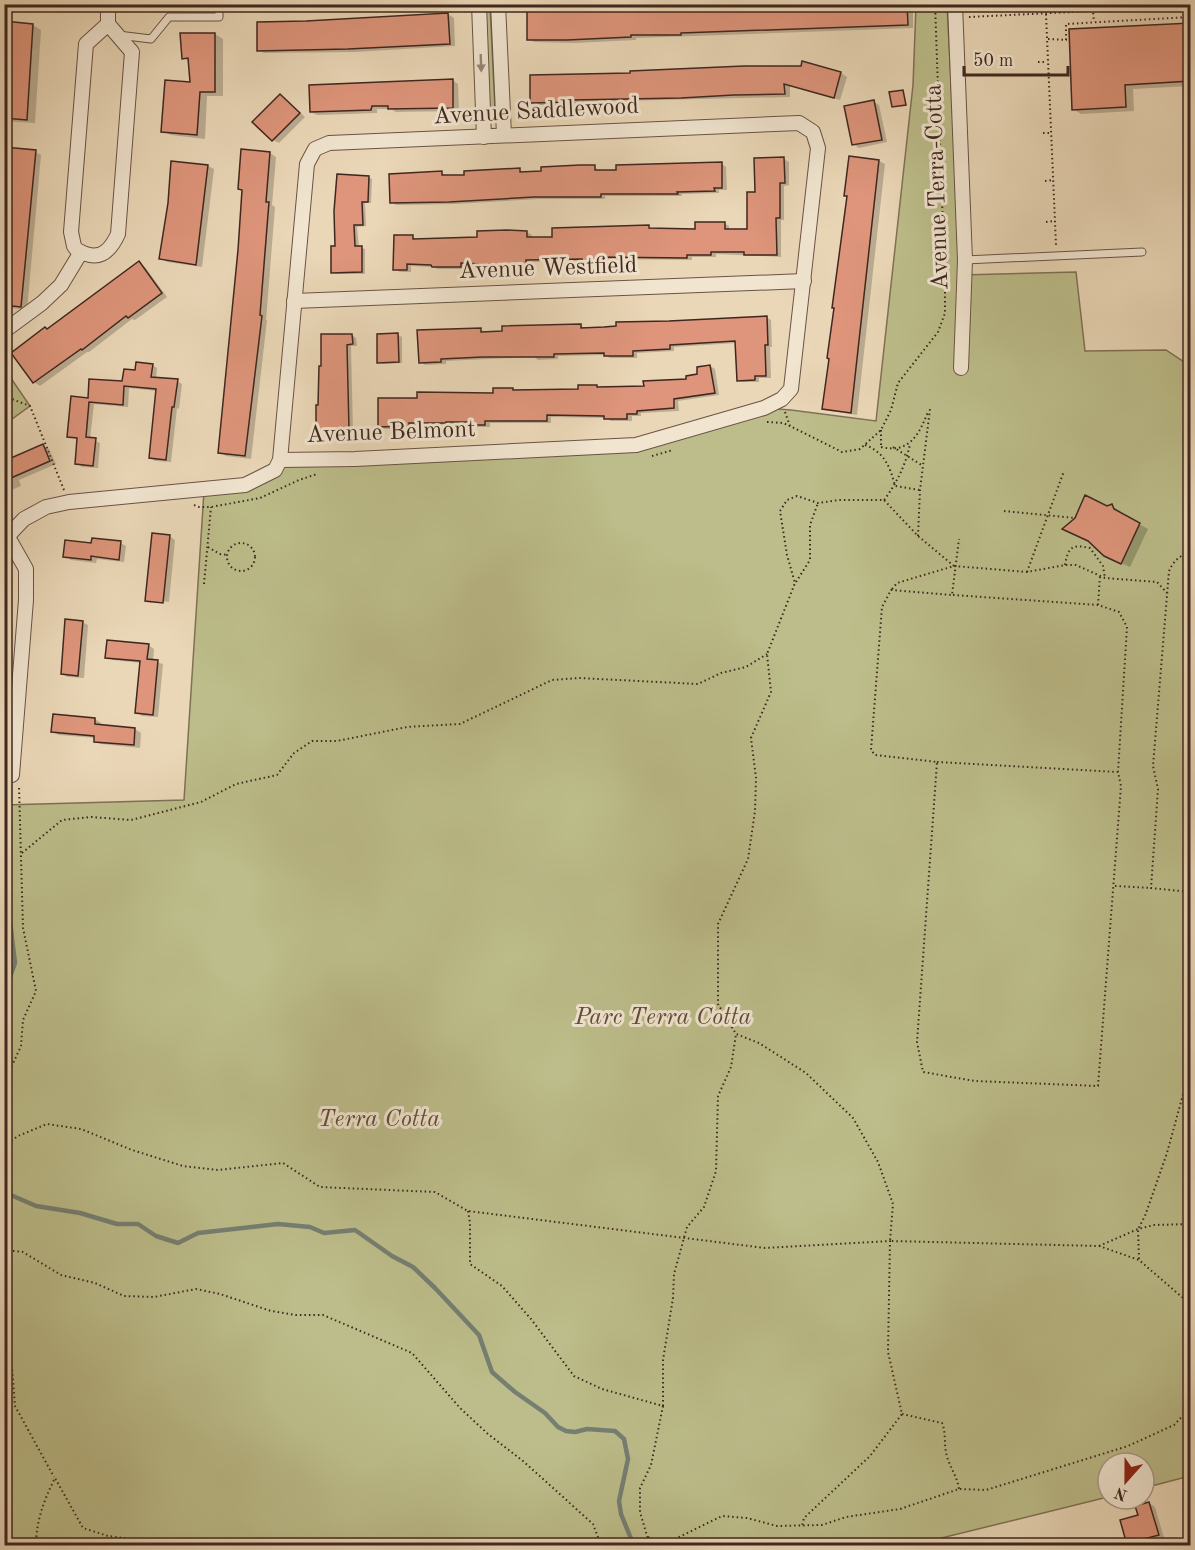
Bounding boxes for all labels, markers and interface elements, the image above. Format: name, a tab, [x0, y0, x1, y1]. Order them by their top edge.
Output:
scale bar	[964, 39, 1068, 77]
text: 50 m	[973, 52, 1013, 70]
one-way arrow	[476, 53, 486, 72]
street label: Avenue Terra-Cotta	[922, 83, 954, 291]
street label: Avenue Saddlewood	[432, 95, 640, 129]
street label: Avenue Westfield	[458, 254, 638, 284]
street label: Avenue Belmont	[306, 418, 476, 448]
park label: Parc Terra Cotta	[574, 1006, 751, 1030]
park label: Terra Cotta	[318, 1108, 440, 1132]
north arrow	[1096, 1451, 1156, 1511]
text: N	[1112, 1483, 1130, 1503]

